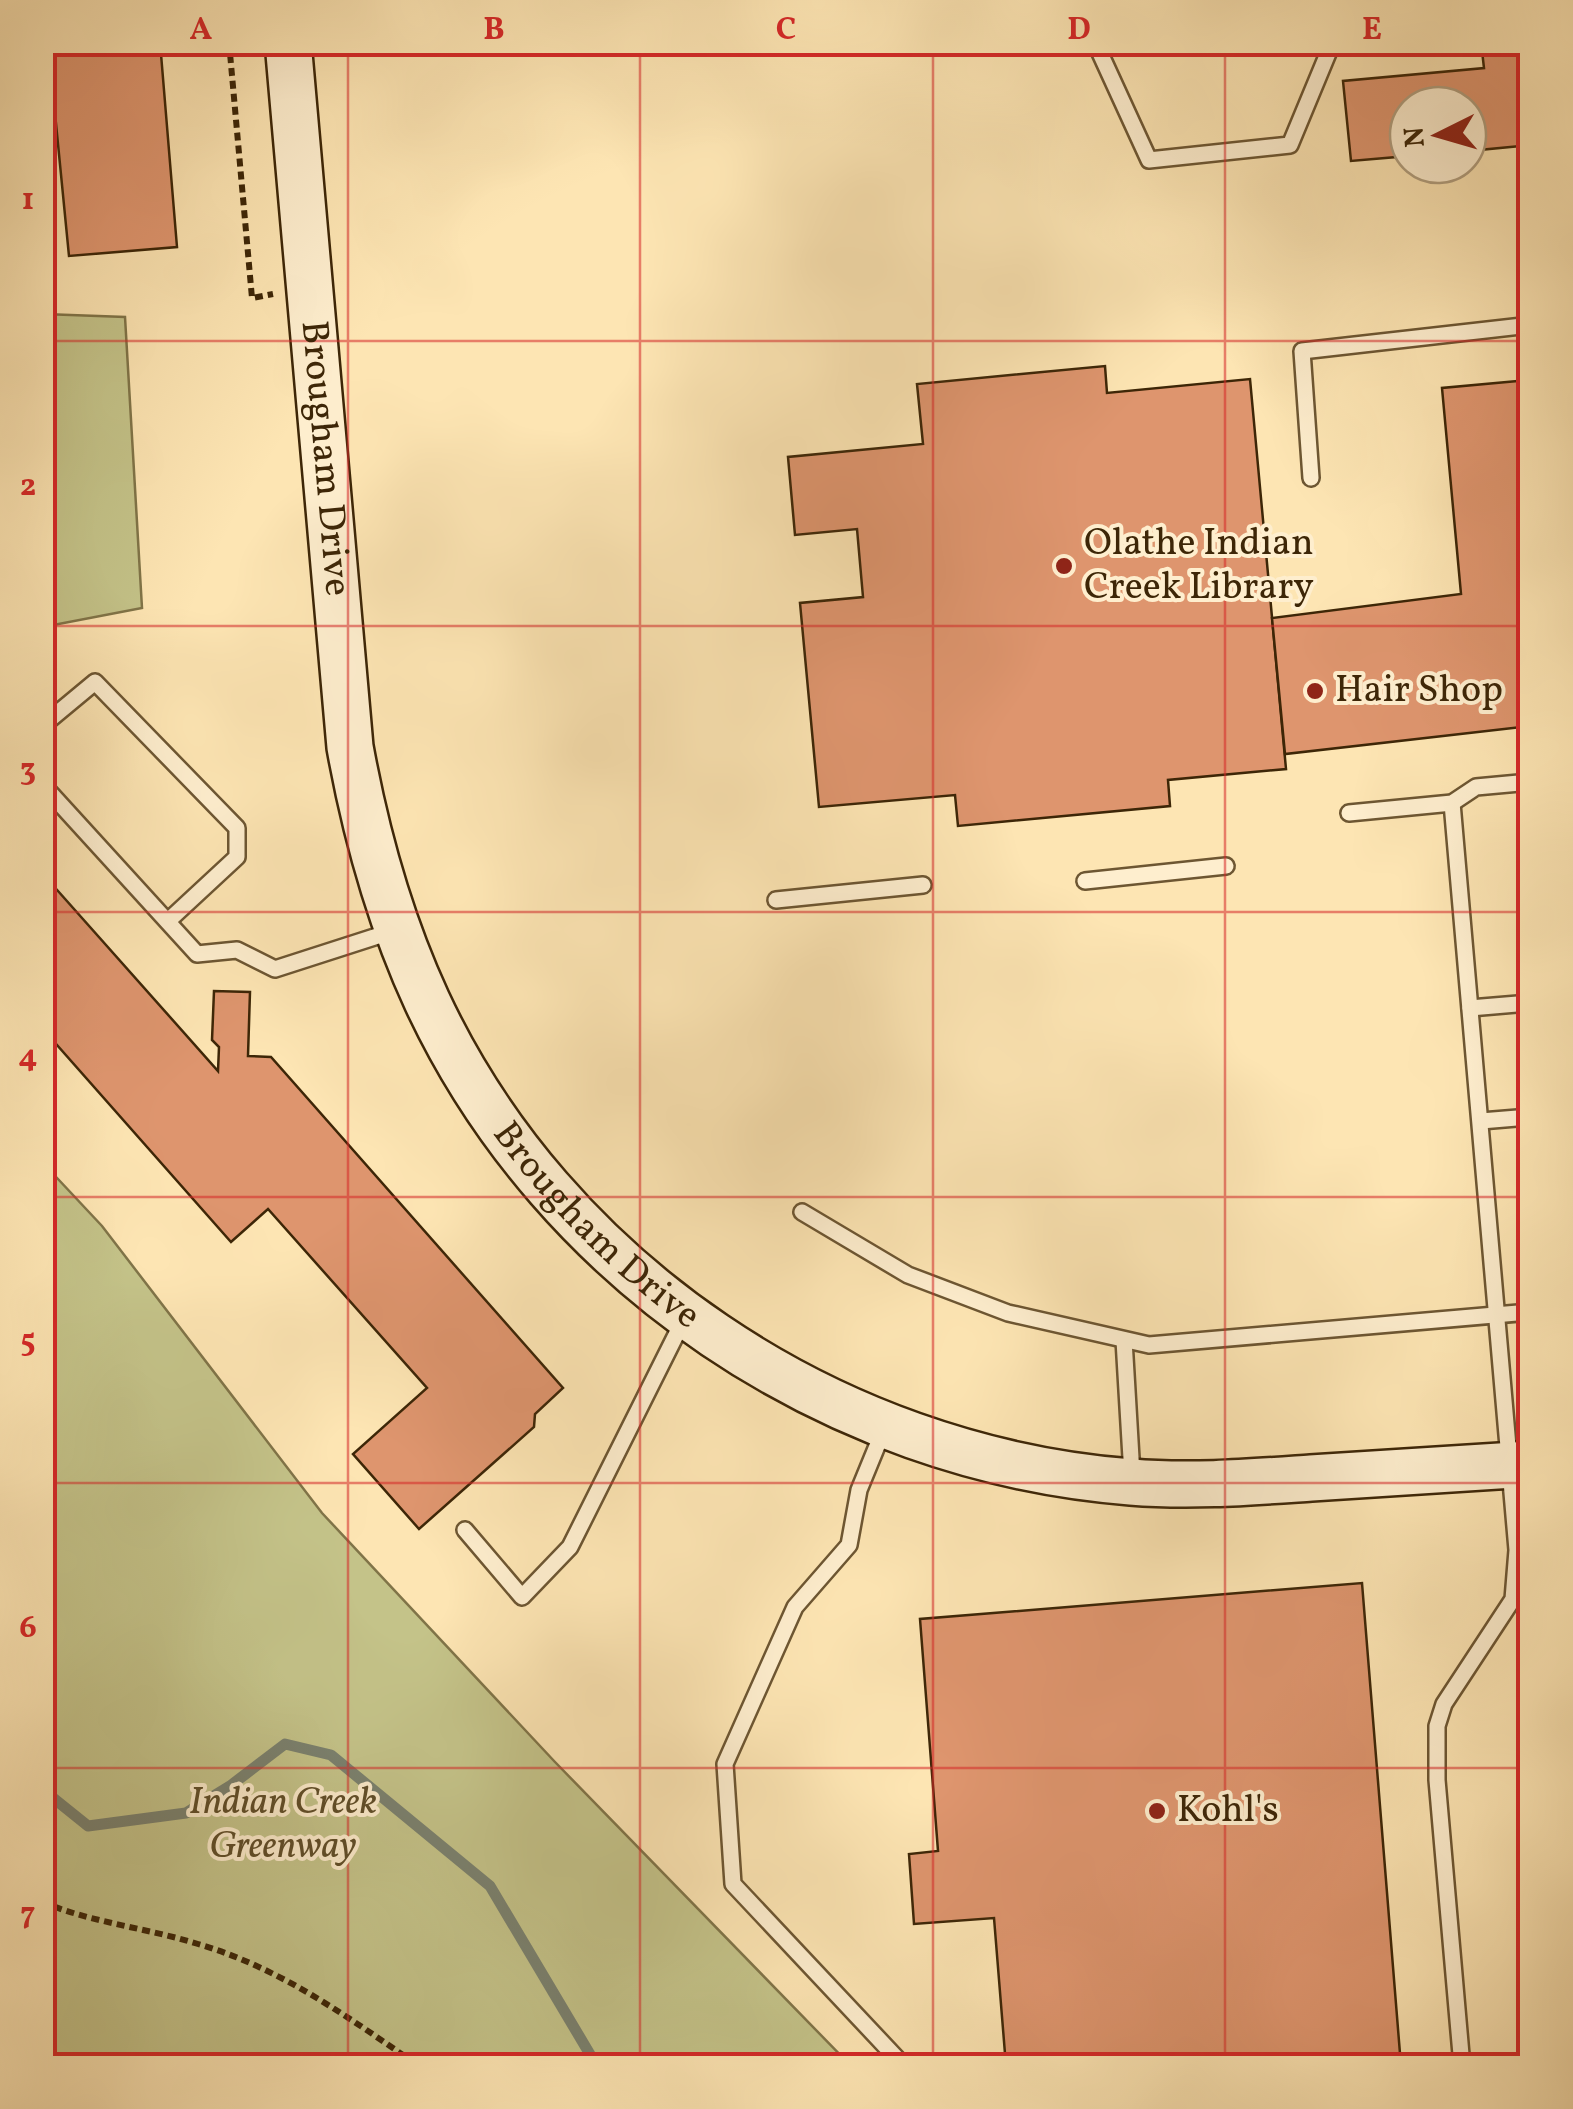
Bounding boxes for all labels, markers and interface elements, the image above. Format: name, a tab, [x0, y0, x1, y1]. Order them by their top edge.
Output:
text: A	[190, 9, 213, 53]
text: B	[483, 9, 505, 53]
text: C	[776, 9, 796, 53]
text: D	[1067, 9, 1091, 53]
text: E	[1362, 9, 1382, 53]
north arrow	[1388, 85, 1488, 185]
text: N	[1395, 125, 1436, 149]
text: 1	[22, 179, 34, 223]
street label: Brougham Drive	[286, 318, 363, 598]
text: 2	[20, 465, 36, 509]
place label: Olathe Indian Creek Library	[1084, 518, 1314, 615]
marker: Olathe Indian Creek Library	[1053, 555, 1075, 577]
place label: Hair Shop	[1335, 665, 1503, 718]
marker: Hair Shop	[1304, 680, 1326, 702]
text: 3	[20, 750, 36, 794]
text: 4	[18, 1036, 38, 1080]
street label: Brougham Drive	[479, 1111, 711, 1343]
text: 5	[20, 1321, 36, 1365]
text: 6	[19, 1607, 37, 1651]
park label: Indian Creek Greenway	[189, 1777, 377, 1874]
place label: Kohl's	[1177, 1785, 1279, 1838]
marker: Kohl's	[1146, 1800, 1168, 1822]
text: 7	[20, 1893, 36, 1937]

